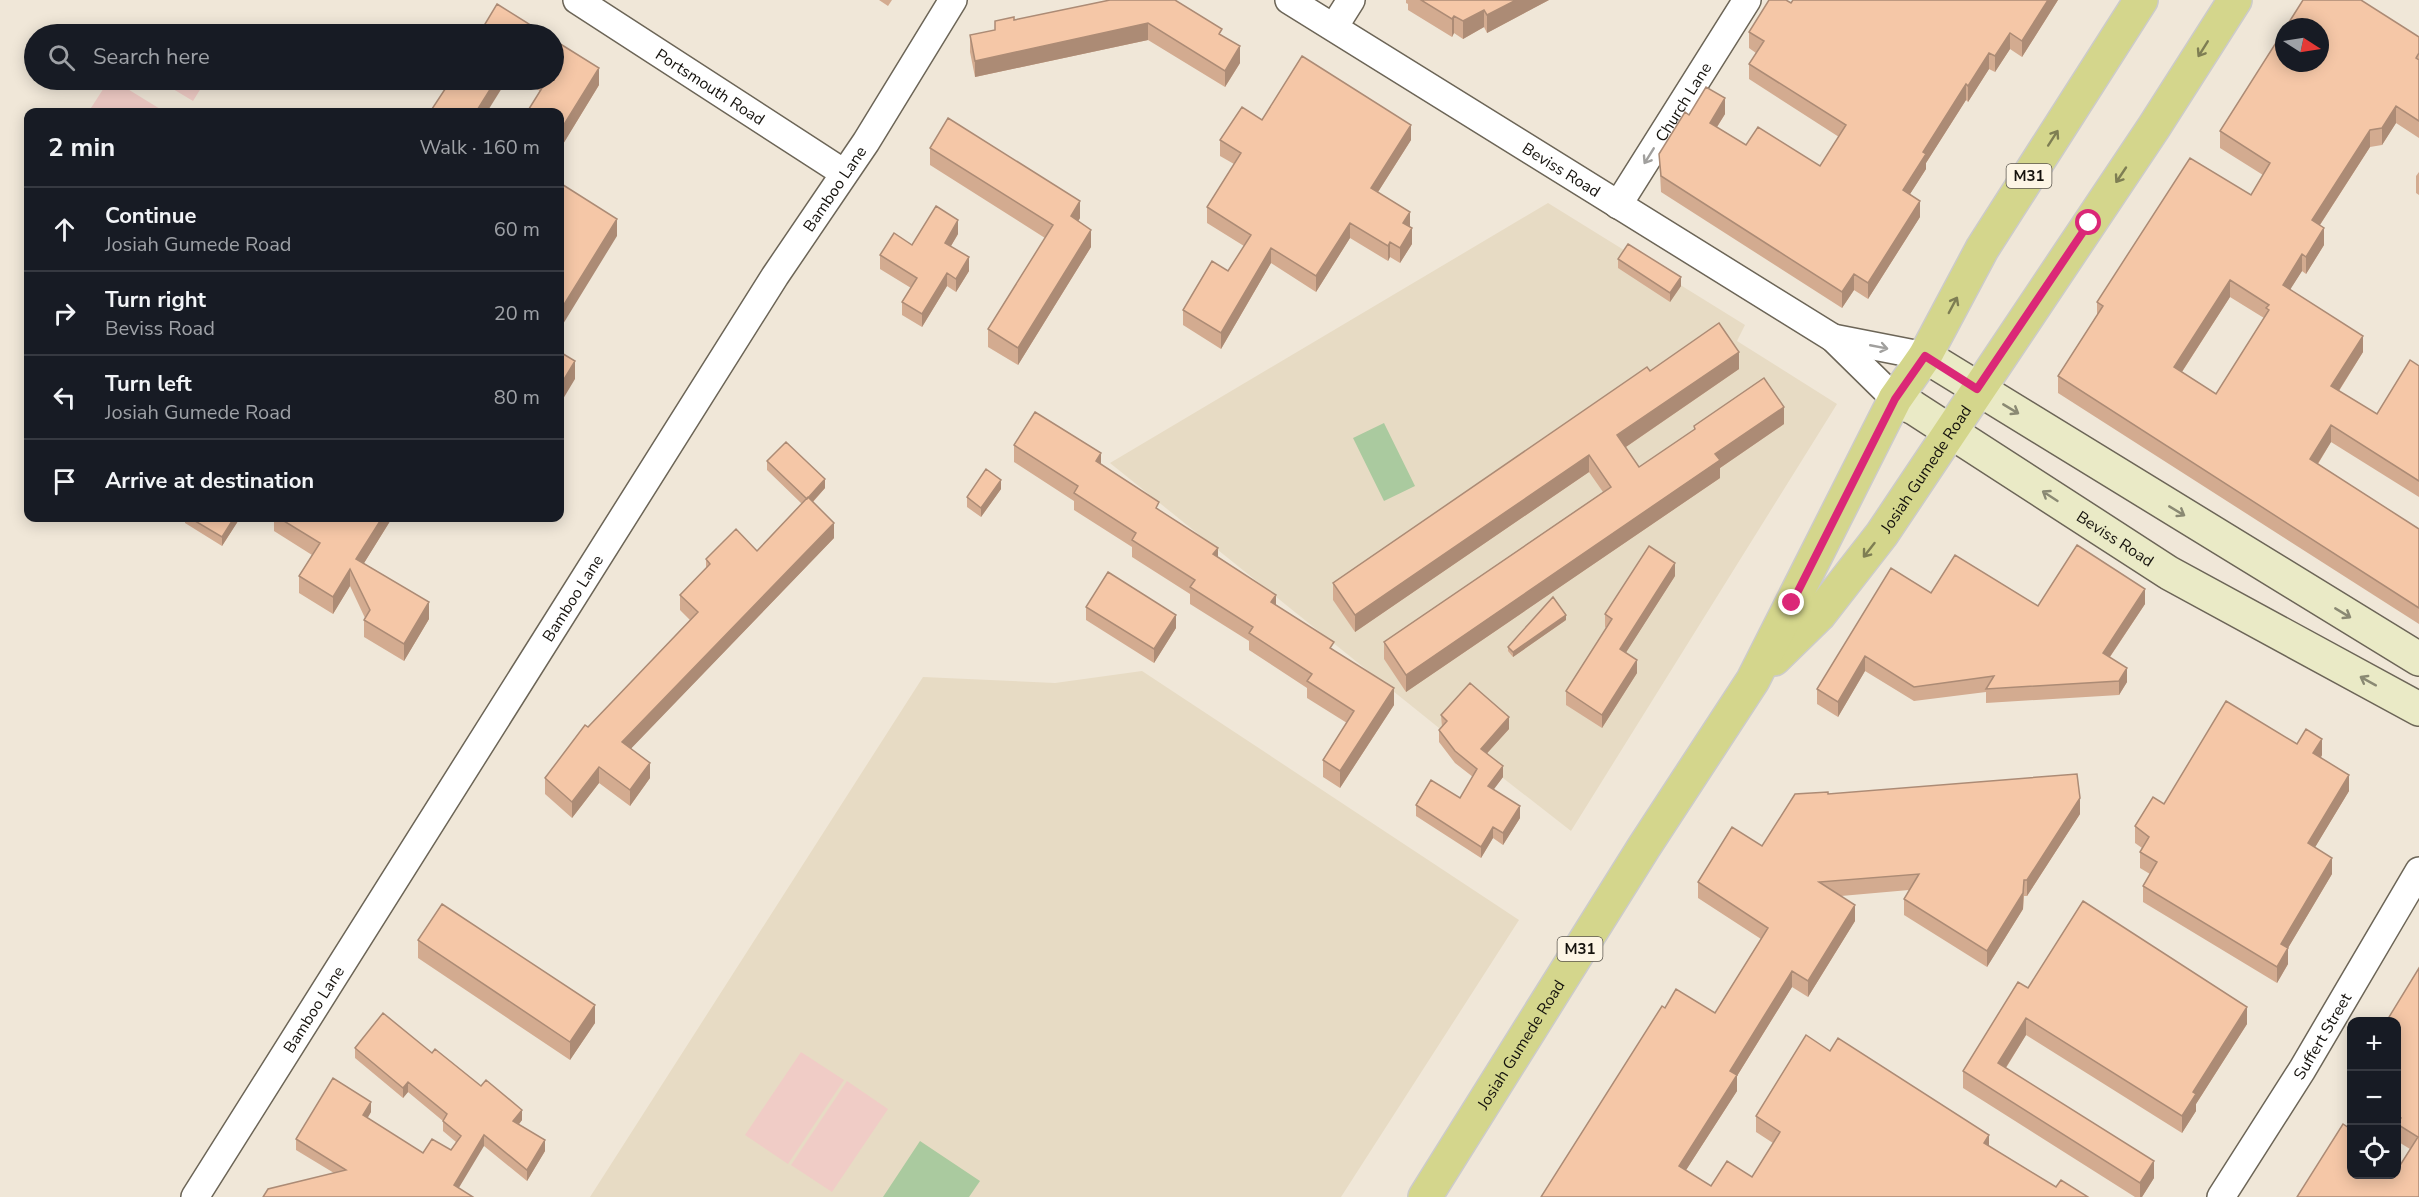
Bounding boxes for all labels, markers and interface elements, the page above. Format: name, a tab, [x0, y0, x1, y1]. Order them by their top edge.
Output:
north arrow	[2275, 18, 2329, 72]
search box	[24, 24, 564, 90]
one-way arrow	[2197, 40, 2209, 57]
icon: search	[45, 41, 78, 74]
text: Search here	[93, 42, 210, 72]
street label: Portsmouth Road	[651, 44, 769, 131]
street label: Church Lane	[1651, 58, 1717, 146]
one-way arrow	[2047, 129, 2060, 146]
text: 2 min	[48, 130, 115, 165]
text: Walk · 160 m	[420, 134, 540, 161]
street label: Beviss Road	[1518, 138, 1604, 203]
street label: Bamboo Lane	[798, 142, 872, 236]
one-way arrow	[1643, 147, 1655, 164]
road number: M31	[2006, 164, 2052, 188]
one-way arrow	[2115, 167, 2128, 184]
text: Continue	[105, 201, 196, 231]
route start	[2075, 209, 2101, 235]
icon: ahead	[48, 213, 81, 246]
text: 60 m	[494, 216, 540, 243]
text: Josiah Gumede Road	[105, 231, 291, 258]
text: Turn right	[105, 285, 206, 315]
one-way arrow	[1947, 296, 1959, 314]
icon: right	[48, 297, 81, 330]
text: 20 m	[494, 300, 540, 327]
text: Beviss Road	[105, 315, 215, 342]
one-way arrow	[1869, 342, 1888, 353]
text: Turn left	[105, 369, 192, 399]
icon: left	[48, 381, 81, 414]
text: 80 m	[494, 384, 540, 411]
text: Josiah Gumede Road	[105, 399, 291, 426]
street label: Josiah Gumede Road	[1875, 401, 1977, 538]
one-way arrow	[2002, 404, 2019, 416]
icon: arrive	[48, 465, 81, 498]
text: Arrive at destination	[105, 466, 314, 496]
one-way arrow	[2042, 490, 2058, 502]
one-way arrow	[2168, 505, 2185, 517]
street label: Beviss Road	[2072, 506, 2158, 572]
one-way arrow	[1863, 541, 1876, 557]
street label: Bamboo Lane	[537, 551, 609, 646]
route end	[1778, 589, 1804, 615]
one-way arrow	[2334, 607, 2351, 619]
one-way arrow	[2359, 675, 2377, 686]
road number: M31	[1558, 937, 1602, 961]
street label: Bamboo Lane	[278, 962, 350, 1057]
street label: Josiah Gumede Road	[1472, 976, 1570, 1115]
street label: Suffert Street	[2289, 989, 2357, 1084]
map controls	[2347, 1017, 2401, 1179]
button: +	[2347, 1017, 2401, 1071]
button: −	[2347, 1071, 2401, 1125]
button: locate	[2347, 1125, 2401, 1179]

